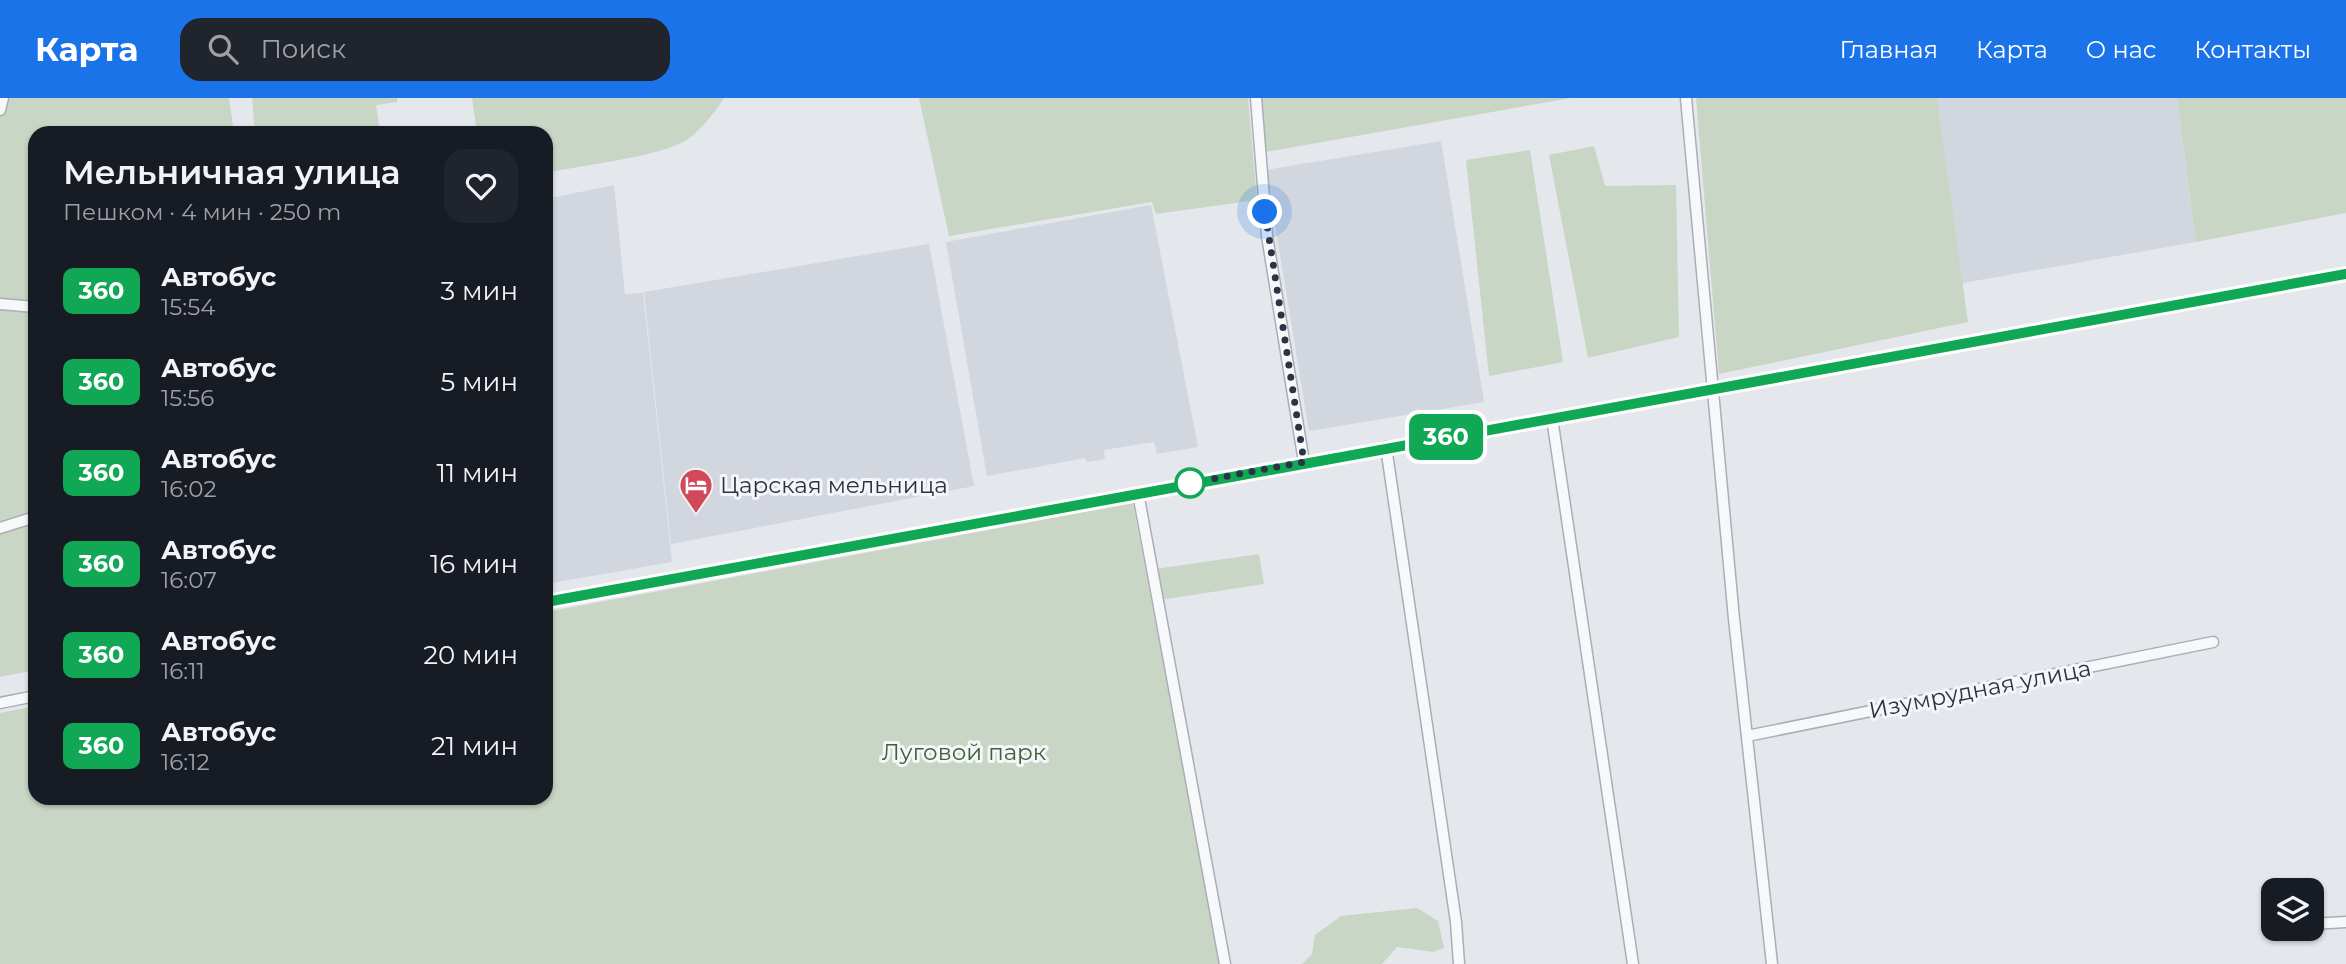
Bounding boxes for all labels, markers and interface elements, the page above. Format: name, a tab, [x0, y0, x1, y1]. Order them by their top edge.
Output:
search box	[180, 18, 670, 81]
text: Карта	[35, 29, 138, 69]
icon: search	[204, 30, 242, 68]
text: Поиск	[260, 33, 346, 65]
text: Главная	[1840, 35, 1938, 64]
text: Карта	[1976, 35, 2048, 64]
text: О нас	[2086, 35, 2156, 64]
text: Контакты	[2194, 35, 2311, 64]
button: heart	[444, 149, 518, 223]
text: Мельничная улица	[63, 152, 401, 192]
your location	[1247, 194, 1282, 229]
text: Пешком · 4 мин · 250 m	[63, 198, 341, 226]
text: Автобус	[161, 261, 276, 293]
text: 3 мин	[441, 275, 518, 307]
text: 360	[79, 276, 124, 305]
text: 15:54	[161, 293, 215, 321]
text: Автобус	[161, 352, 276, 384]
text: 5 мин	[440, 366, 518, 398]
text: 360	[79, 367, 124, 396]
text: 15:56	[161, 384, 214, 412]
line badge: 360	[1406, 414, 1486, 460]
text: 360	[1423, 422, 1469, 451]
text: Автобус	[161, 443, 276, 475]
text: 11 мин	[436, 457, 518, 489]
text: 360	[79, 458, 124, 487]
hotel icon: Царская мельница	[677, 466, 715, 515]
unlabelled marker	[1175, 468, 1205, 498]
place label: Царская мельница	[720, 471, 948, 499]
text: 16:02	[161, 475, 216, 503]
text: Автобус	[161, 534, 276, 566]
text: 16 мин	[430, 548, 518, 580]
text: 360	[79, 549, 124, 578]
text: 16:07	[161, 566, 217, 594]
text: Автобус	[161, 625, 276, 657]
text: 20 мин	[423, 639, 518, 671]
text: 360	[79, 640, 124, 669]
street label: Изумрудная улица	[1867, 654, 2093, 724]
text: 16:11	[161, 657, 205, 685]
text: Автобус	[161, 716, 276, 748]
text: 21 мин	[431, 730, 518, 762]
text: 360	[79, 731, 124, 760]
park label: Луговой парк	[882, 738, 1047, 766]
text: 16:12	[161, 748, 210, 776]
map controls	[2261, 878, 2324, 941]
button: layers	[2261, 878, 2324, 941]

